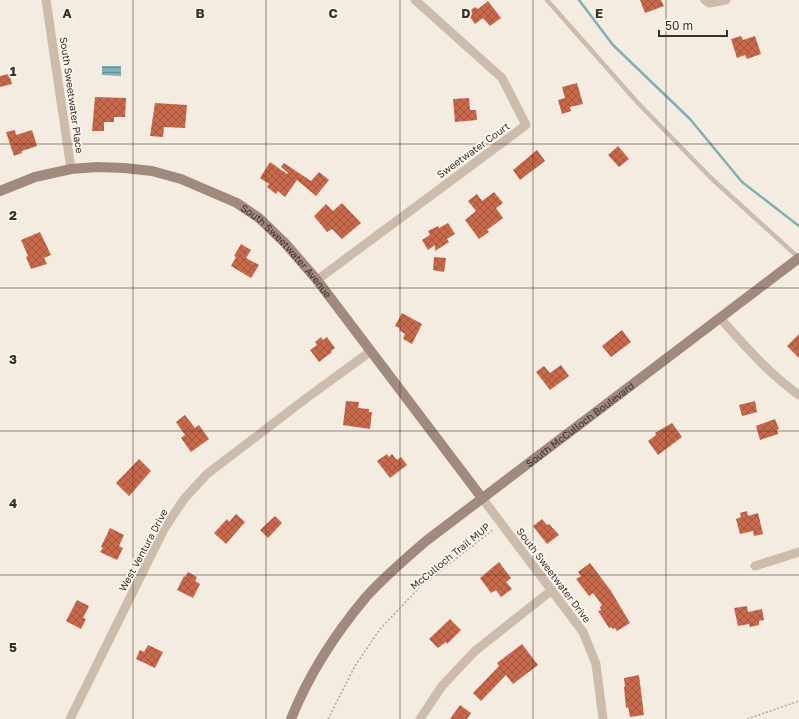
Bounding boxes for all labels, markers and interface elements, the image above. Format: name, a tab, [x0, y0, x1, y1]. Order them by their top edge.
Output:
text: A	[62, 5, 72, 21]
text: B	[195, 5, 205, 21]
text: C	[328, 5, 338, 21]
text: D	[461, 5, 471, 21]
text: E	[595, 5, 603, 21]
scale bar	[659, 12, 727, 38]
text: 50 m	[665, 18, 693, 33]
street label: South Sweetwater Place	[58, 36, 86, 154]
text: 1	[10, 63, 17, 79]
street label: Sweetwater Court	[434, 120, 512, 180]
street label: South Sweetwater Avenue	[239, 201, 334, 300]
text: 2	[9, 207, 17, 223]
text: 3	[9, 351, 17, 367]
street label: South McCulloch Boulevard	[523, 379, 636, 469]
text: 4	[9, 495, 17, 511]
street label: West Ventura Drive	[116, 507, 170, 593]
street label: McCulloch Trail MUP	[408, 520, 493, 592]
street label: South Sweetwater Drive	[514, 525, 594, 625]
text: 5	[9, 639, 17, 655]

